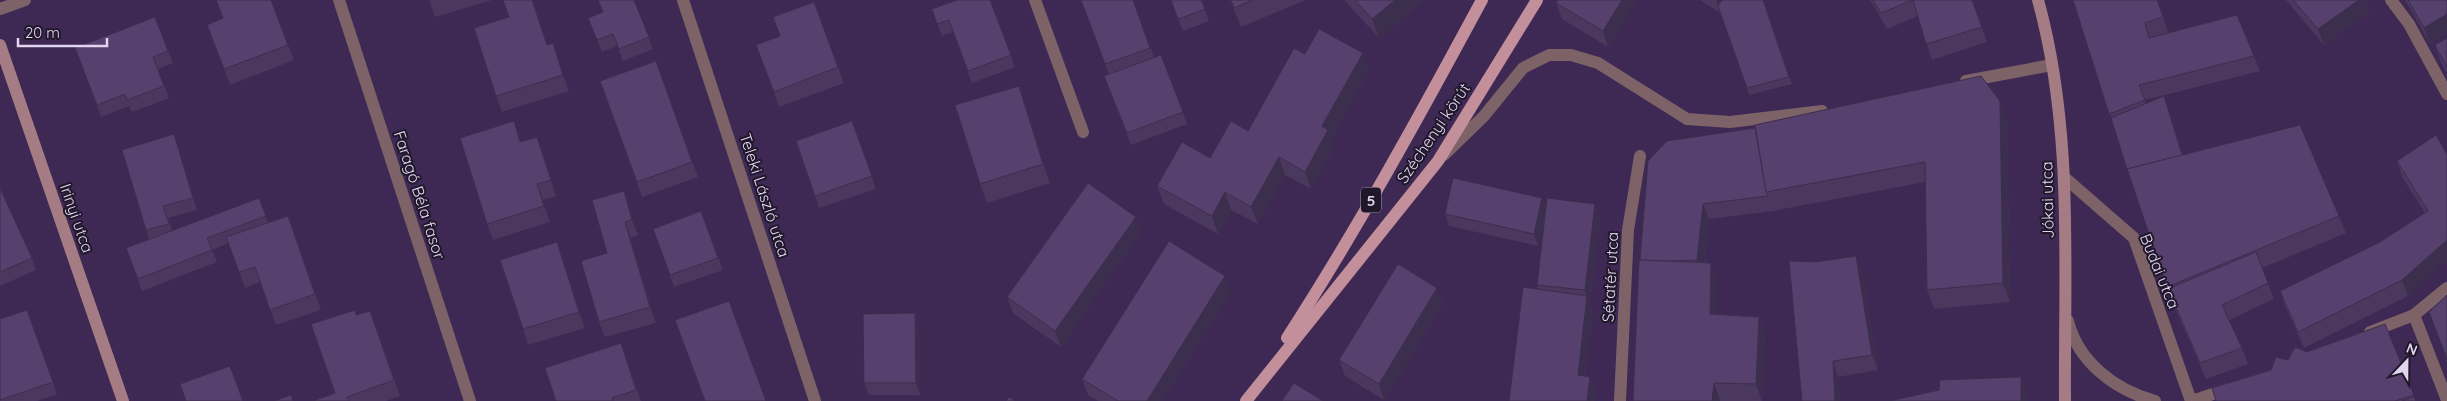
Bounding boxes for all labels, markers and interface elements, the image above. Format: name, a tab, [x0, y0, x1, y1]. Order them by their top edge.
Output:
scale bar	[18, 15, 106, 47]
text: 20 m	[25, 23, 60, 42]
street label: Széchenyi körút	[1392, 79, 1474, 187]
street label: Faragó Béla fasor	[390, 128, 450, 262]
street label: Teleki László utca	[736, 130, 794, 260]
street label: Jókai utca	[2036, 161, 2058, 239]
street label: Irinyi utca	[56, 181, 98, 255]
road number: 5	[1361, 188, 1381, 212]
street label: Sétatér utca	[1598, 231, 1622, 323]
street label: Budai utca	[2136, 231, 2184, 311]
north arrow	[2382, 336, 2432, 386]
text: N	[2404, 339, 2420, 359]

